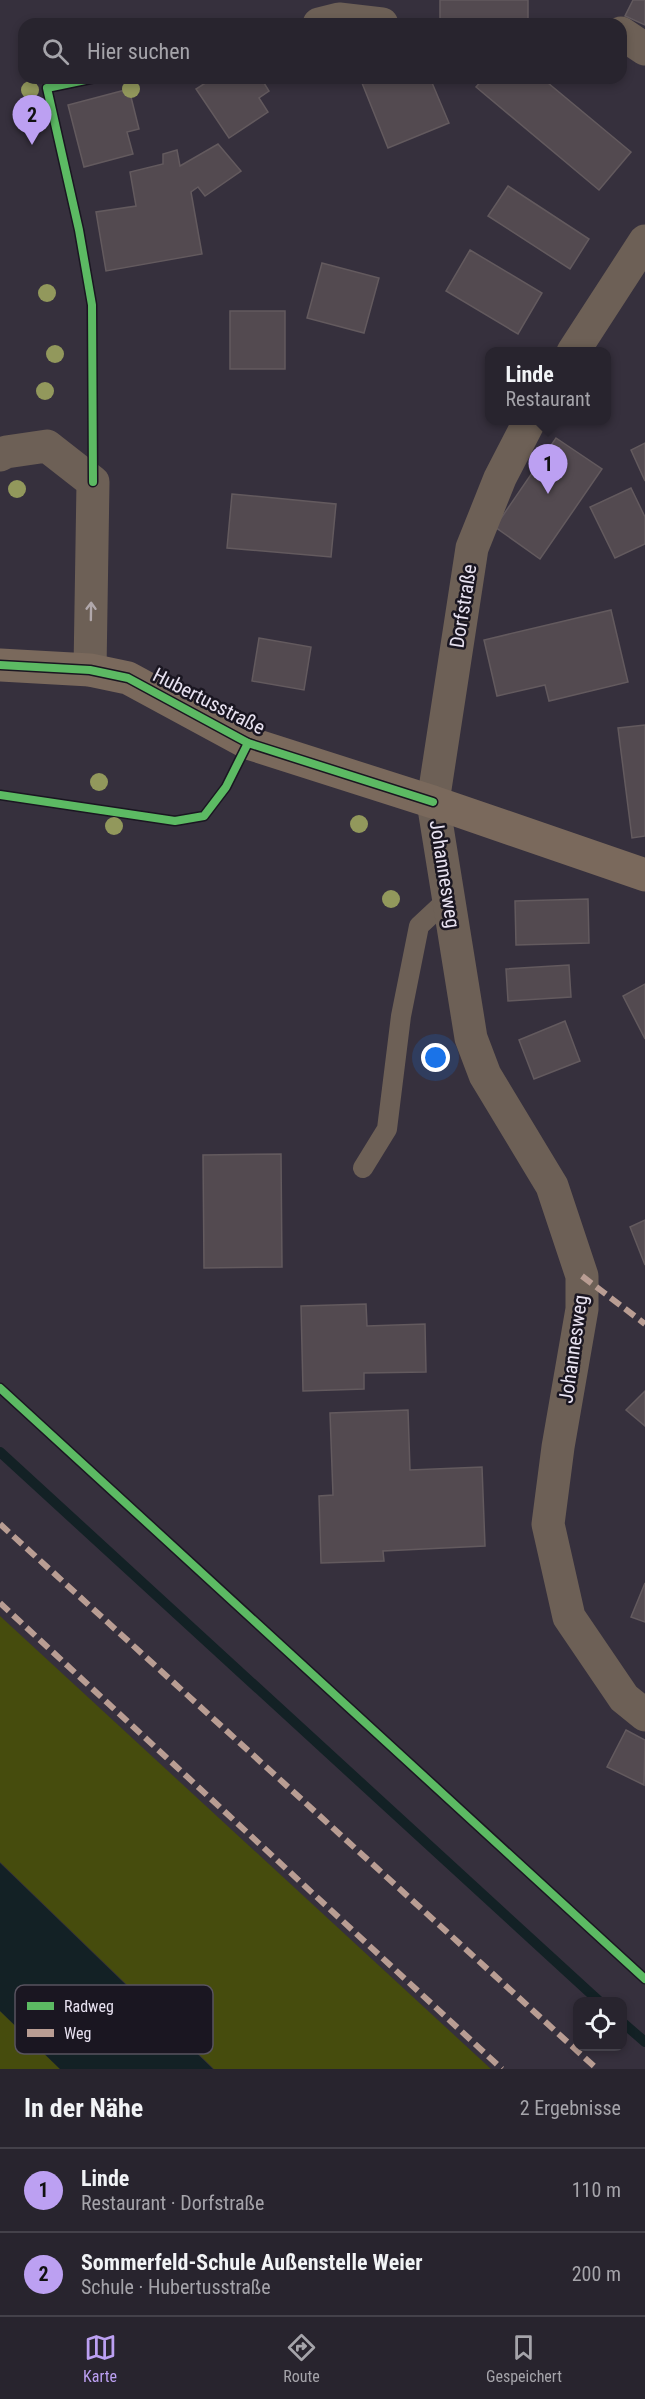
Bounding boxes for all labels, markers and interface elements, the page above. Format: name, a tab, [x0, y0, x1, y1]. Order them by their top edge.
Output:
search box	[18, 18, 627, 84]
icon: search	[39, 35, 72, 68]
text: Hier suchen	[87, 39, 190, 64]
pin: 2	[12, 96, 51, 145]
popup	[485, 347, 611, 425]
text: Linde	[505, 362, 554, 387]
text: Restaurant	[505, 387, 591, 411]
pin: 1	[528, 444, 568, 494]
street label: Dorfstraße	[445, 563, 481, 649]
one-way arrow	[85, 602, 97, 622]
street label: Hubertusstraße	[149, 662, 269, 740]
street label: Johannesweg	[425, 818, 465, 930]
your location	[421, 1043, 450, 1072]
street label: Johannesweg	[554, 1293, 592, 1405]
legend	[15, 1985, 213, 2054]
text: Radweg	[64, 1997, 114, 2016]
map controls	[573, 1997, 627, 2051]
button: locate	[573, 1997, 627, 2051]
text: Weg	[64, 2024, 91, 2043]
text: In der Nähe	[24, 2093, 143, 2123]
text: 2 Ergebnisse	[520, 2096, 621, 2120]
text: Linde	[81, 2166, 129, 2191]
text: 1	[38, 2178, 49, 2202]
text: 110 m	[572, 2178, 621, 2202]
text: Restaurant · Dorfstraße	[81, 2191, 264, 2215]
text: Sommerfeld-Schule Außenstelle Weier	[81, 2250, 423, 2275]
text: 2	[38, 2262, 49, 2286]
text: 200 m	[572, 2262, 621, 2286]
text: Schule · Hubertusstraße	[81, 2275, 271, 2299]
tab: Karte	[83, 2331, 117, 2386]
tab: Route	[283, 2331, 320, 2386]
tab: Gespeichert	[486, 2331, 562, 2386]

